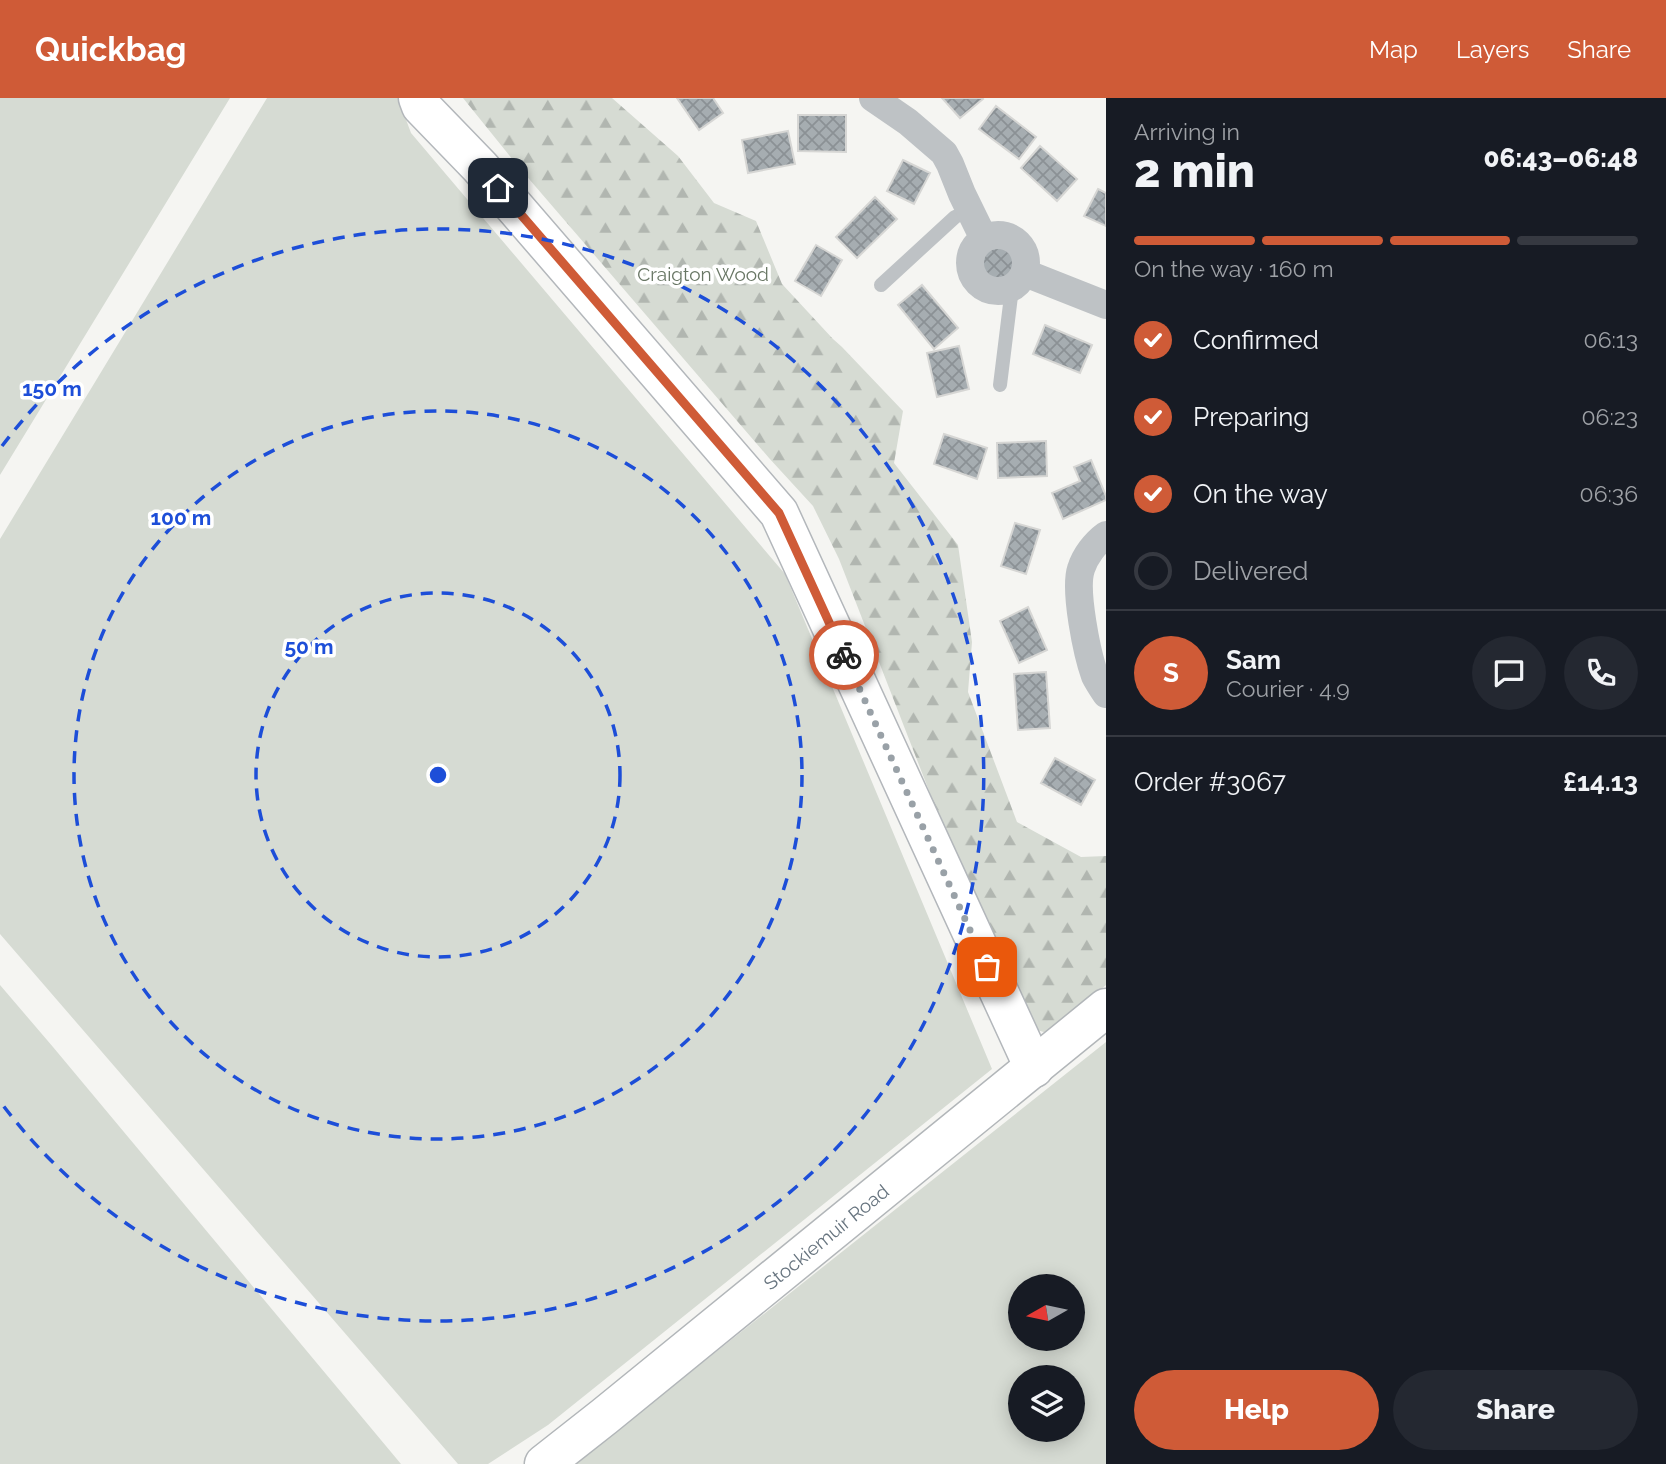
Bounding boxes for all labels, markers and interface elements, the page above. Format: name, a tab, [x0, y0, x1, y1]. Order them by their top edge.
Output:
text: Quickbag	[35, 30, 187, 69]
text: Map	[1369, 35, 1418, 64]
text: Layers	[1456, 35, 1529, 64]
text: Share	[1567, 35, 1631, 64]
text: Arriving in	[1134, 118, 1240, 145]
text: 06:43–06:48	[1484, 143, 1638, 173]
text: 2 min	[1134, 144, 1255, 198]
pin	[468, 158, 528, 218]
icon: home	[479, 169, 517, 207]
text: On the way · 160 m	[1134, 255, 1334, 282]
park label: Craigton Wood	[637, 263, 769, 285]
icon: check	[1134, 321, 1172, 359]
text: Confirmed	[1193, 325, 1319, 355]
text: 06:13	[1584, 326, 1638, 353]
text: 150 m	[22, 376, 82, 401]
icon: check	[1134, 398, 1172, 436]
text: Preparing	[1193, 402, 1309, 432]
text: 06:23	[1581, 403, 1638, 430]
icon: check	[1134, 475, 1172, 513]
text: On the way	[1193, 479, 1328, 509]
text: 06:36	[1580, 480, 1638, 507]
text: 100 m	[151, 505, 211, 530]
text: Delivered	[1193, 556, 1308, 586]
courier	[809, 620, 879, 690]
text: 50 m	[284, 634, 334, 659]
icon: bike	[825, 636, 863, 674]
button: chat	[1472, 636, 1546, 710]
button: phone	[1564, 636, 1638, 710]
text: Sam	[1226, 645, 1281, 675]
text: S	[1163, 658, 1179, 688]
text: Courier · 4.9	[1226, 675, 1350, 702]
centre of rings	[426, 763, 450, 787]
text: Order #3067	[1134, 767, 1286, 797]
text: £14.13	[1563, 767, 1638, 797]
pin	[957, 937, 1017, 997]
icon: bag	[968, 948, 1006, 986]
street label: Stockiemuir Road	[759, 1180, 893, 1294]
north arrow	[1008, 1274, 1085, 1351]
map controls	[1008, 1274, 1085, 1442]
button: layers	[1008, 1365, 1085, 1442]
button: Help	[1134, 1370, 1379, 1450]
button: Share	[1393, 1370, 1638, 1450]

